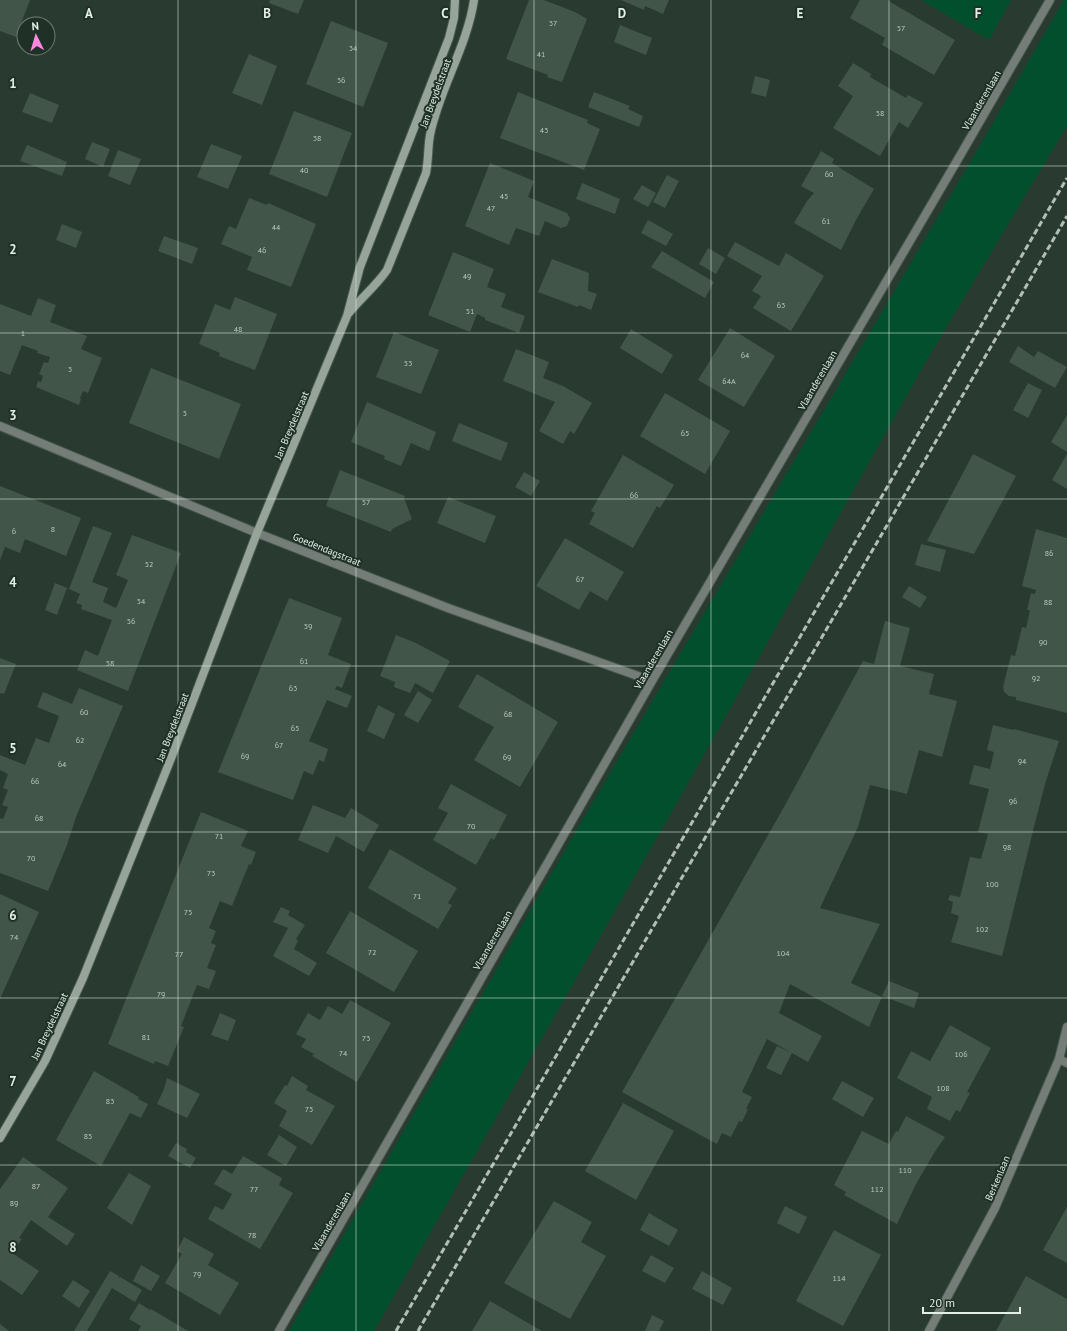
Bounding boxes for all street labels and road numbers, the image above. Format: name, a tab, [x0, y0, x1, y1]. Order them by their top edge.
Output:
street label: Jan Breydelstraat	[417, 56, 454, 130]
street label: Vlaanderenlaan	[959, 68, 1004, 133]
street label: Vlaanderenlaan	[795, 348, 840, 413]
street label: Jan Breydelstraat	[271, 389, 312, 462]
street label: Goedendagstraat	[291, 530, 363, 569]
street label: Vlaanderenlaan	[631, 627, 676, 692]
street label: Jan Breydelstraat	[153, 690, 192, 764]
street label: Vlaanderenlaan	[470, 908, 515, 973]
street label: Jan Breydelstraat	[28, 990, 71, 1063]
street label: Berkenlaan	[982, 1154, 1013, 1203]
street label: Vlaanderenlaan	[309, 1189, 354, 1254]

